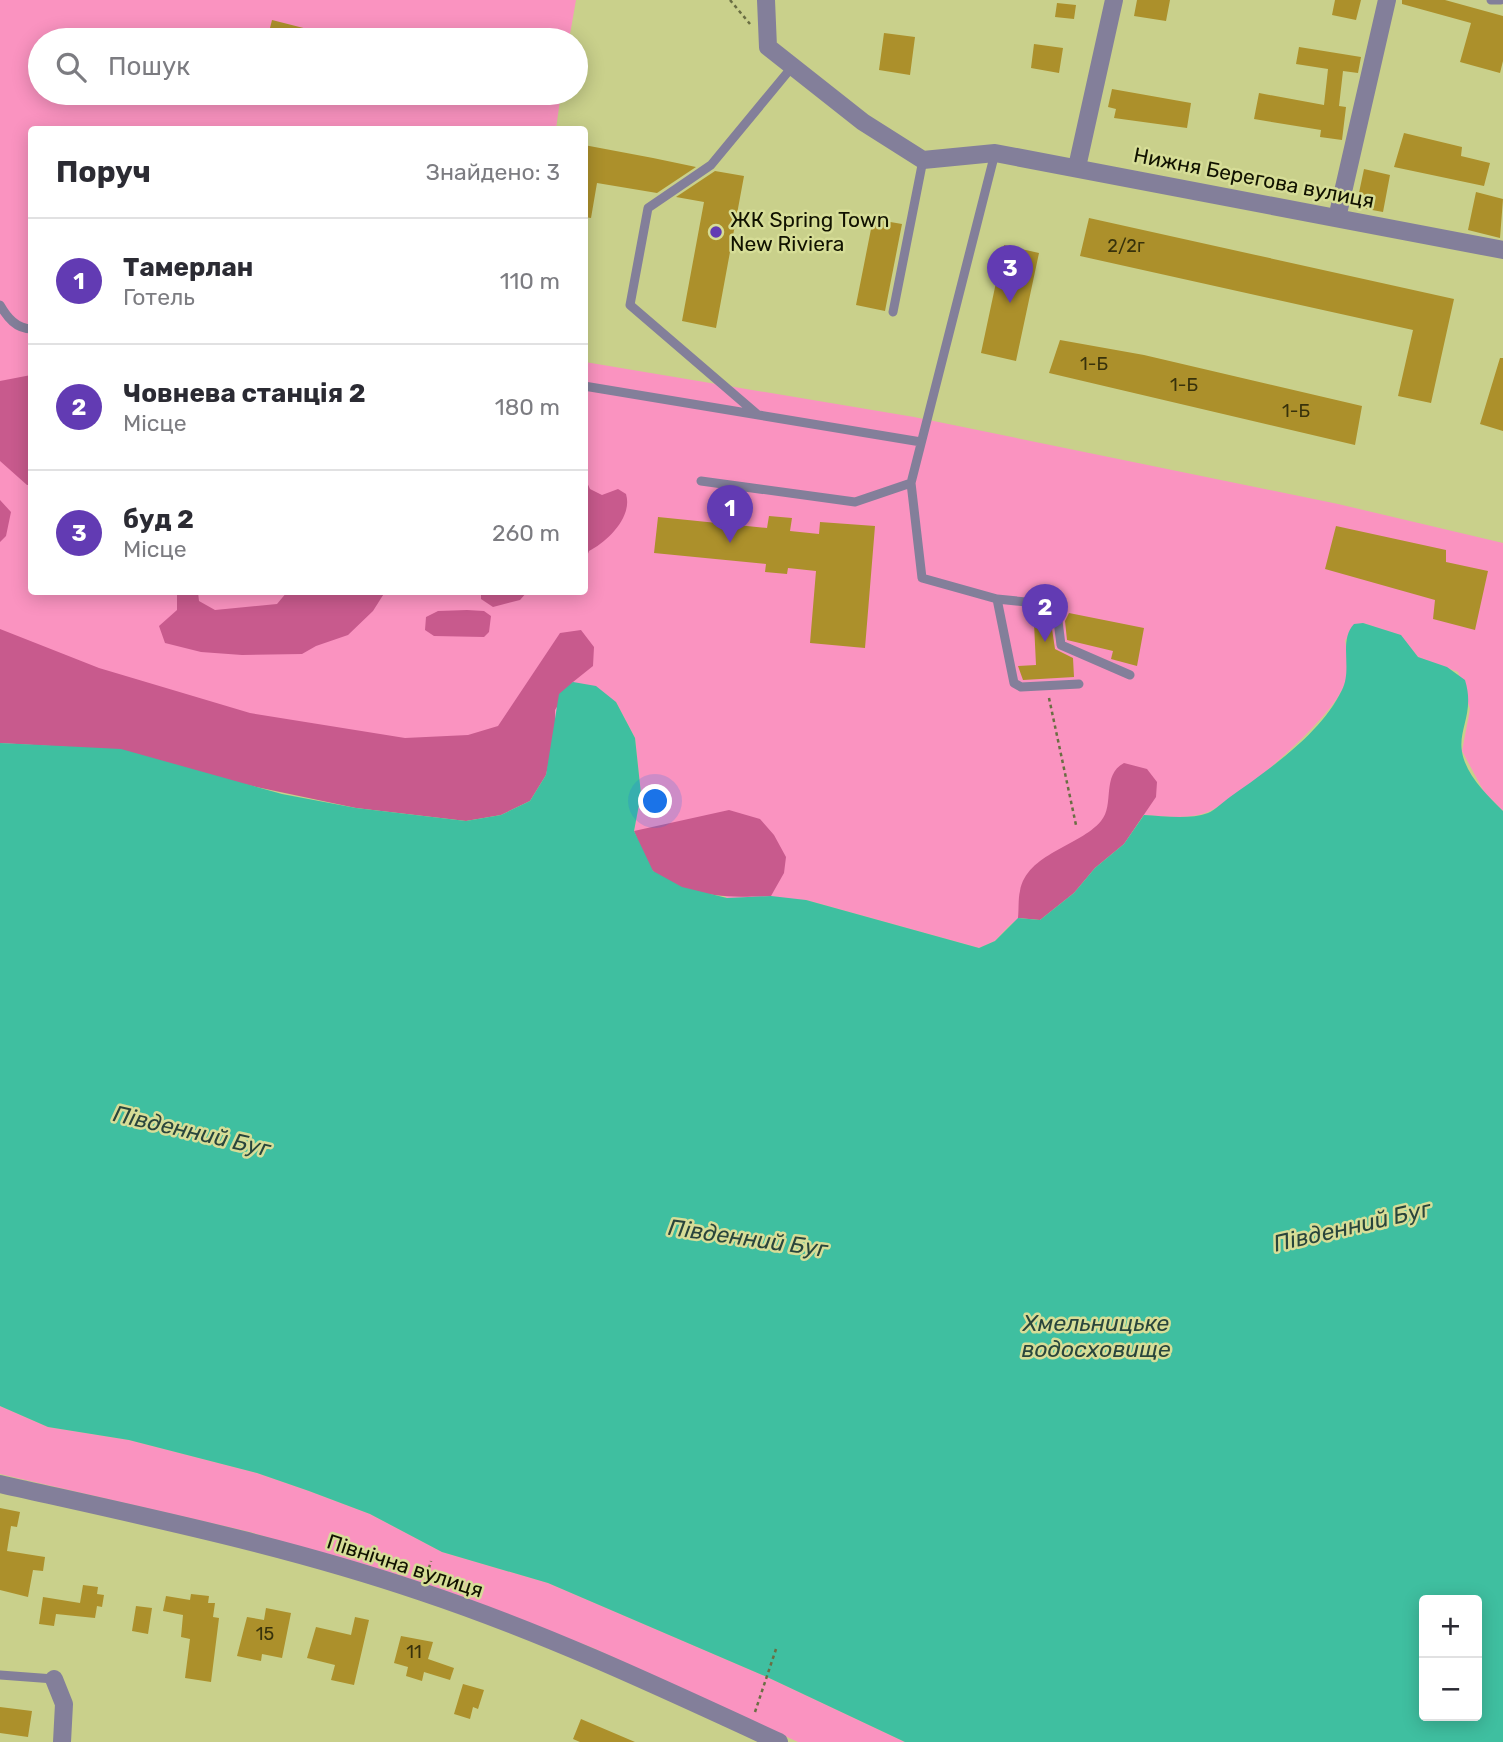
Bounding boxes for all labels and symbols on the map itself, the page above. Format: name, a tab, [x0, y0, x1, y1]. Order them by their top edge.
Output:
street label: Нижня Берегова вулиця	[1132, 142, 1377, 213]
place label: ЖК Spring Town New Riviera	[730, 207, 889, 256]
marker: ЖК Spring Town New Riviera	[708, 224, 724, 240]
house number: 2/2г	[1107, 235, 1145, 257]
pin: 3	[987, 245, 1033, 303]
house number: 1-Б	[1080, 353, 1108, 375]
house number: 1-Б	[1170, 374, 1198, 396]
house number: 1-Б	[1282, 400, 1310, 422]
pin: 1	[707, 485, 753, 543]
pin: 2	[1022, 584, 1068, 642]
your location	[638, 784, 672, 818]
water label: Південний Буг	[111, 1099, 274, 1163]
water label: Південний Буг	[1271, 1194, 1434, 1258]
water label: Південний Буг	[667, 1213, 830, 1263]
water label: Хмельницьке водосховище	[1021, 1309, 1171, 1363]
street label: Північна вулиця	[324, 1528, 486, 1603]
house number: 15	[256, 1623, 274, 1645]
house number: 11	[406, 1641, 422, 1663]

